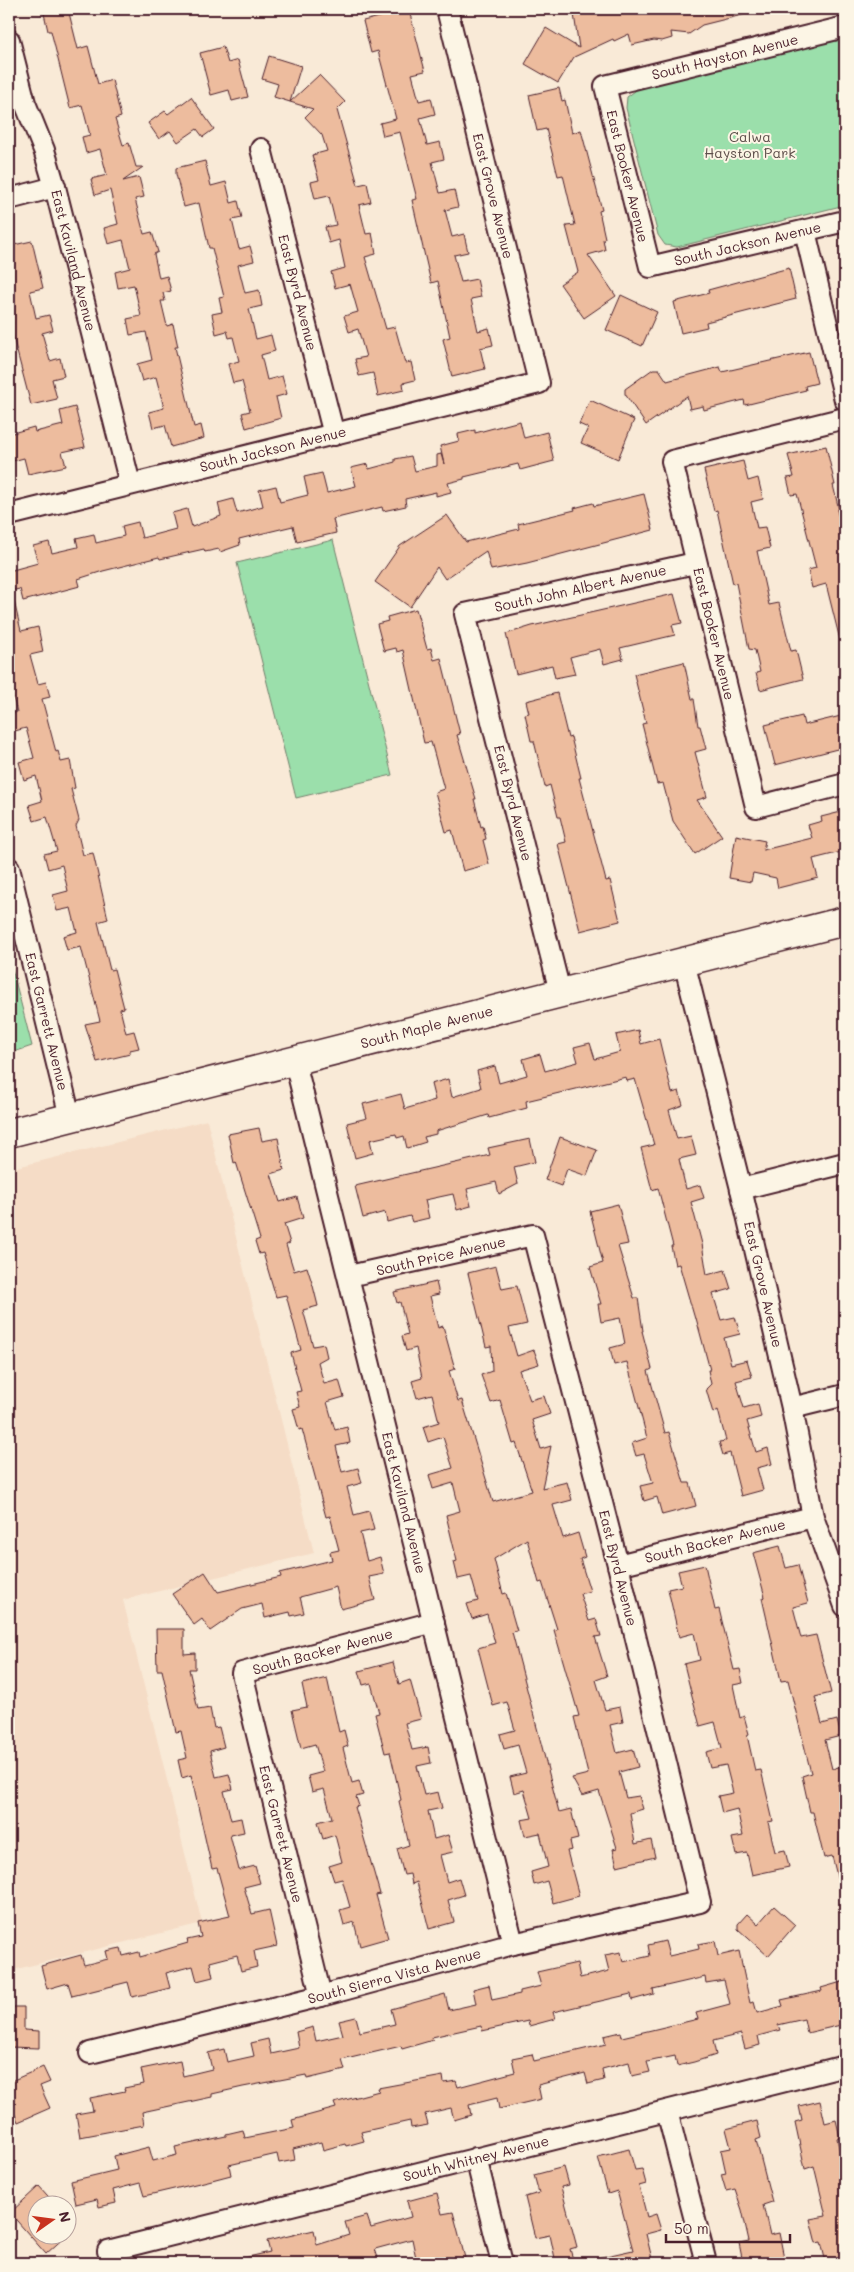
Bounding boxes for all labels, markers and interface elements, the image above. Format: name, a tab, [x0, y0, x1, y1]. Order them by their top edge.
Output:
street label: South Hayston Avenue	[650, 29, 800, 84]
street label: East Booker Avenue	[602, 108, 653, 244]
park label: Calwa Hayston Park	[704, 127, 796, 162]
street label: East Grove Avenue	[469, 131, 518, 261]
street label: East Kaviland Avenue	[47, 188, 101, 333]
street label: South Jackson Avenue	[672, 217, 823, 270]
street label: East Byrd Avenue	[274, 232, 322, 352]
street label: South Jackson Avenue	[198, 421, 348, 476]
street label: South John Albert Avenue	[493, 560, 668, 616]
street label: East Booker Avenue	[689, 565, 740, 702]
street label: East Byrd Avenue	[490, 743, 537, 863]
street label: East Garrett Avenue	[21, 950, 73, 1092]
street label: South Maple Avenue	[358, 1001, 495, 1053]
street label: East Grove Avenue	[740, 1219, 788, 1349]
street label: South Price Avenue	[374, 1231, 507, 1280]
street label: East Kaviland Avenue	[378, 1430, 431, 1575]
street label: East Byrd Avenue	[595, 1508, 642, 1628]
street label: South Backer Avenue	[643, 1514, 787, 1567]
street label: South Backer Avenue	[250, 1623, 395, 1679]
street label: East Garrett Avenue	[255, 1763, 308, 1905]
street label: South Sierra Vista Avenue	[306, 1943, 483, 2008]
street label: South Whitney Avenue	[401, 2131, 551, 2186]
north arrow	[28, 2194, 78, 2244]
text: N	[55, 2209, 76, 2224]
scale bar	[666, 2212, 790, 2244]
text: 50 m	[674, 2218, 709, 2238]

